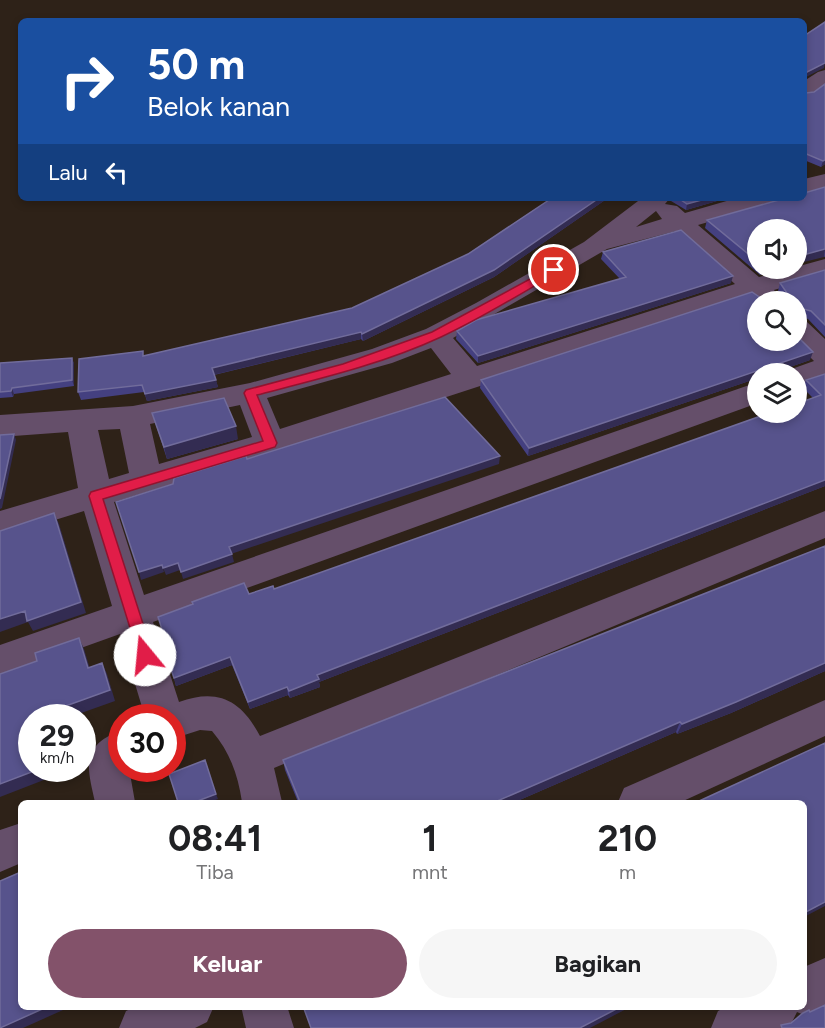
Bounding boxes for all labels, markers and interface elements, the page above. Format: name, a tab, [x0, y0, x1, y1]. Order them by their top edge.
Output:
text: 50 m	[147, 39, 245, 90]
icon: right	[48, 42, 126, 120]
text: Belok kanan	[147, 90, 290, 123]
icon: left	[100, 156, 133, 189]
text: Lalu	[48, 159, 88, 186]
map controls	[747, 219, 807, 423]
button: sound	[747, 219, 807, 279]
pin	[528, 244, 579, 295]
icon: arrive	[537, 253, 570, 286]
button: search	[747, 291, 807, 351]
button: layers	[747, 363, 807, 423]
position arrow	[113, 623, 177, 687]
speed limit sign: 30	[108, 704, 186, 782]
text: 29	[40, 717, 74, 754]
text: km/h	[40, 749, 74, 767]
text: 08:41	[168, 817, 262, 860]
text: 1	[422, 817, 438, 860]
text: 210	[598, 817, 657, 860]
text: Tiba	[196, 860, 234, 884]
text: mnt	[412, 860, 448, 884]
text: m	[619, 860, 636, 884]
button: Keluar	[48, 929, 407, 998]
button: Bagikan	[419, 929, 777, 998]

